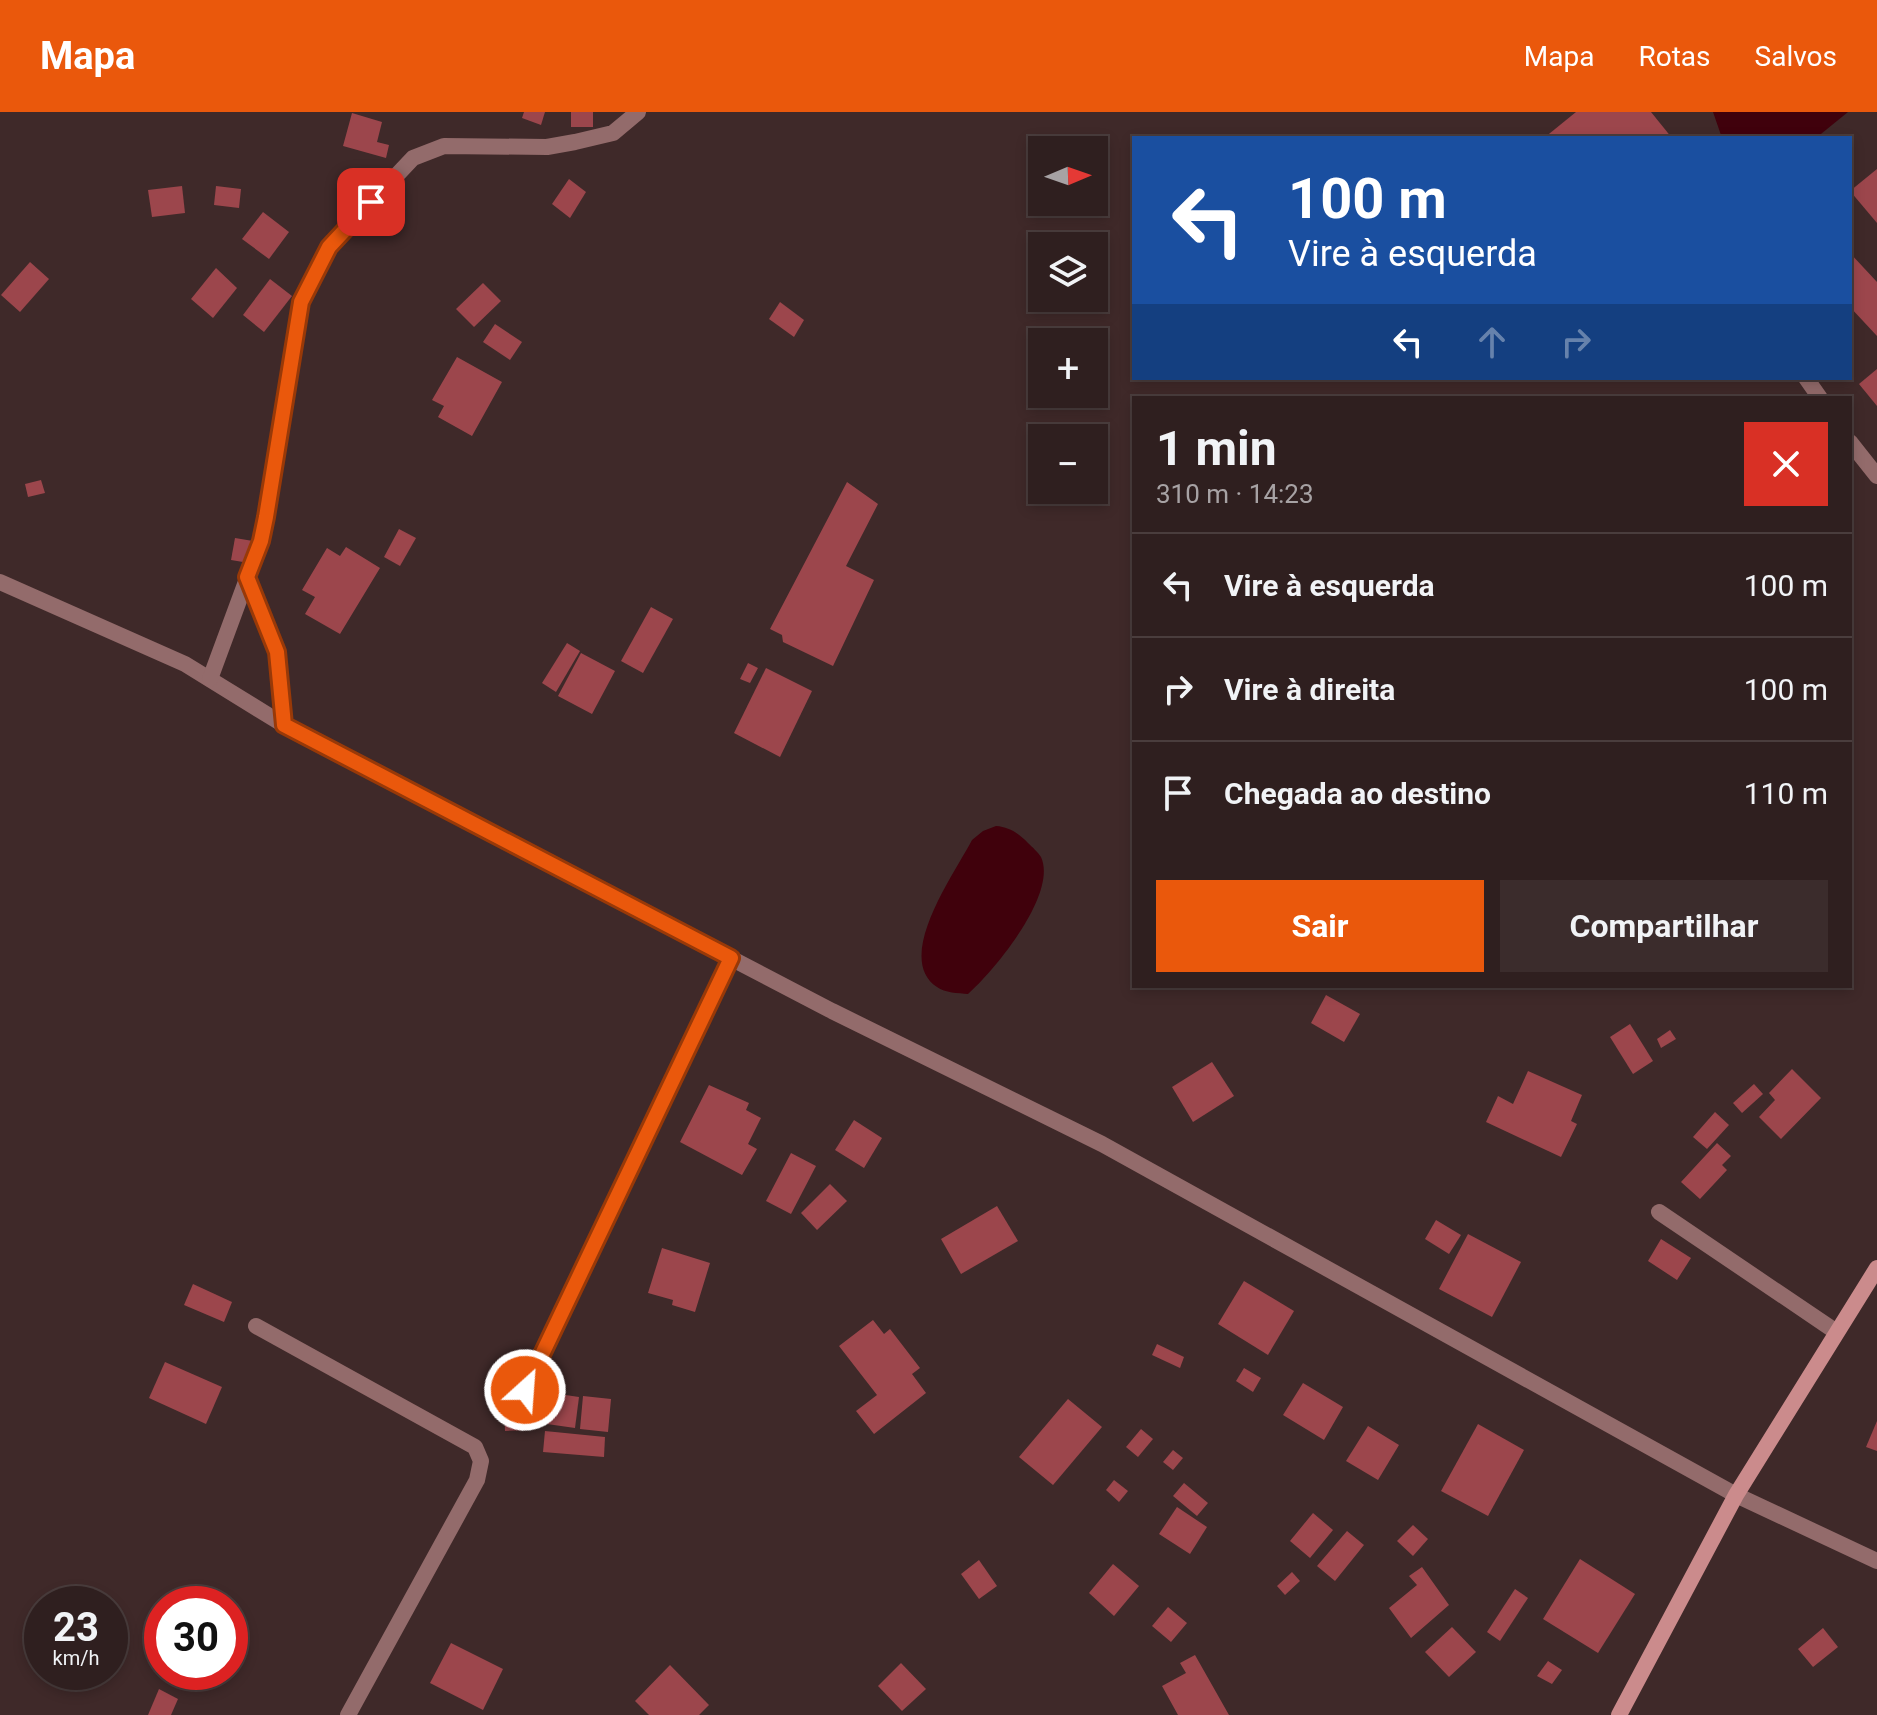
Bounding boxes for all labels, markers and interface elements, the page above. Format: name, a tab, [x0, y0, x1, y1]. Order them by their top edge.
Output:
text: Mapa	[40, 34, 135, 78]
text: Mapa	[1524, 40, 1594, 73]
text: Rotas	[1638, 40, 1711, 73]
text: Salvos	[1755, 40, 1837, 73]
north arrow	[1028, 136, 1108, 216]
map controls	[1028, 136, 1108, 504]
text: 100 m	[1288, 166, 1447, 232]
pin	[337, 168, 405, 236]
icon: left	[1156, 168, 1260, 272]
icon: arrive	[349, 180, 393, 224]
button: layers	[1028, 232, 1108, 312]
text: Vire à esquerda	[1288, 233, 1537, 275]
icon: left	[1386, 320, 1430, 364]
icon: ahead	[1470, 320, 1514, 364]
icon: right	[1554, 320, 1598, 364]
button: +	[1028, 328, 1108, 408]
text: 1 min	[1156, 420, 1277, 477]
button: close	[1744, 422, 1828, 506]
button: −	[1028, 424, 1108, 504]
text: 310 m · 14:23	[1156, 479, 1314, 509]
icon: left	[1156, 563, 1200, 607]
text: Vire à esquerda	[1224, 568, 1435, 603]
text: 100 m	[1744, 568, 1828, 603]
icon: right	[1156, 667, 1200, 711]
text: Vire à direita	[1224, 672, 1395, 707]
text: 100 m	[1744, 672, 1828, 707]
icon: arrive	[1156, 771, 1200, 815]
text: Chegada ao destino	[1224, 776, 1491, 811]
text: 110 m	[1744, 776, 1828, 811]
button: Sair	[1156, 880, 1484, 972]
button: Compartilhar	[1500, 880, 1828, 972]
position arrow	[483, 1348, 567, 1432]
speed limit sign: 30	[144, 1586, 248, 1690]
text: 23	[53, 1604, 99, 1651]
text: km/h	[53, 1646, 99, 1670]

